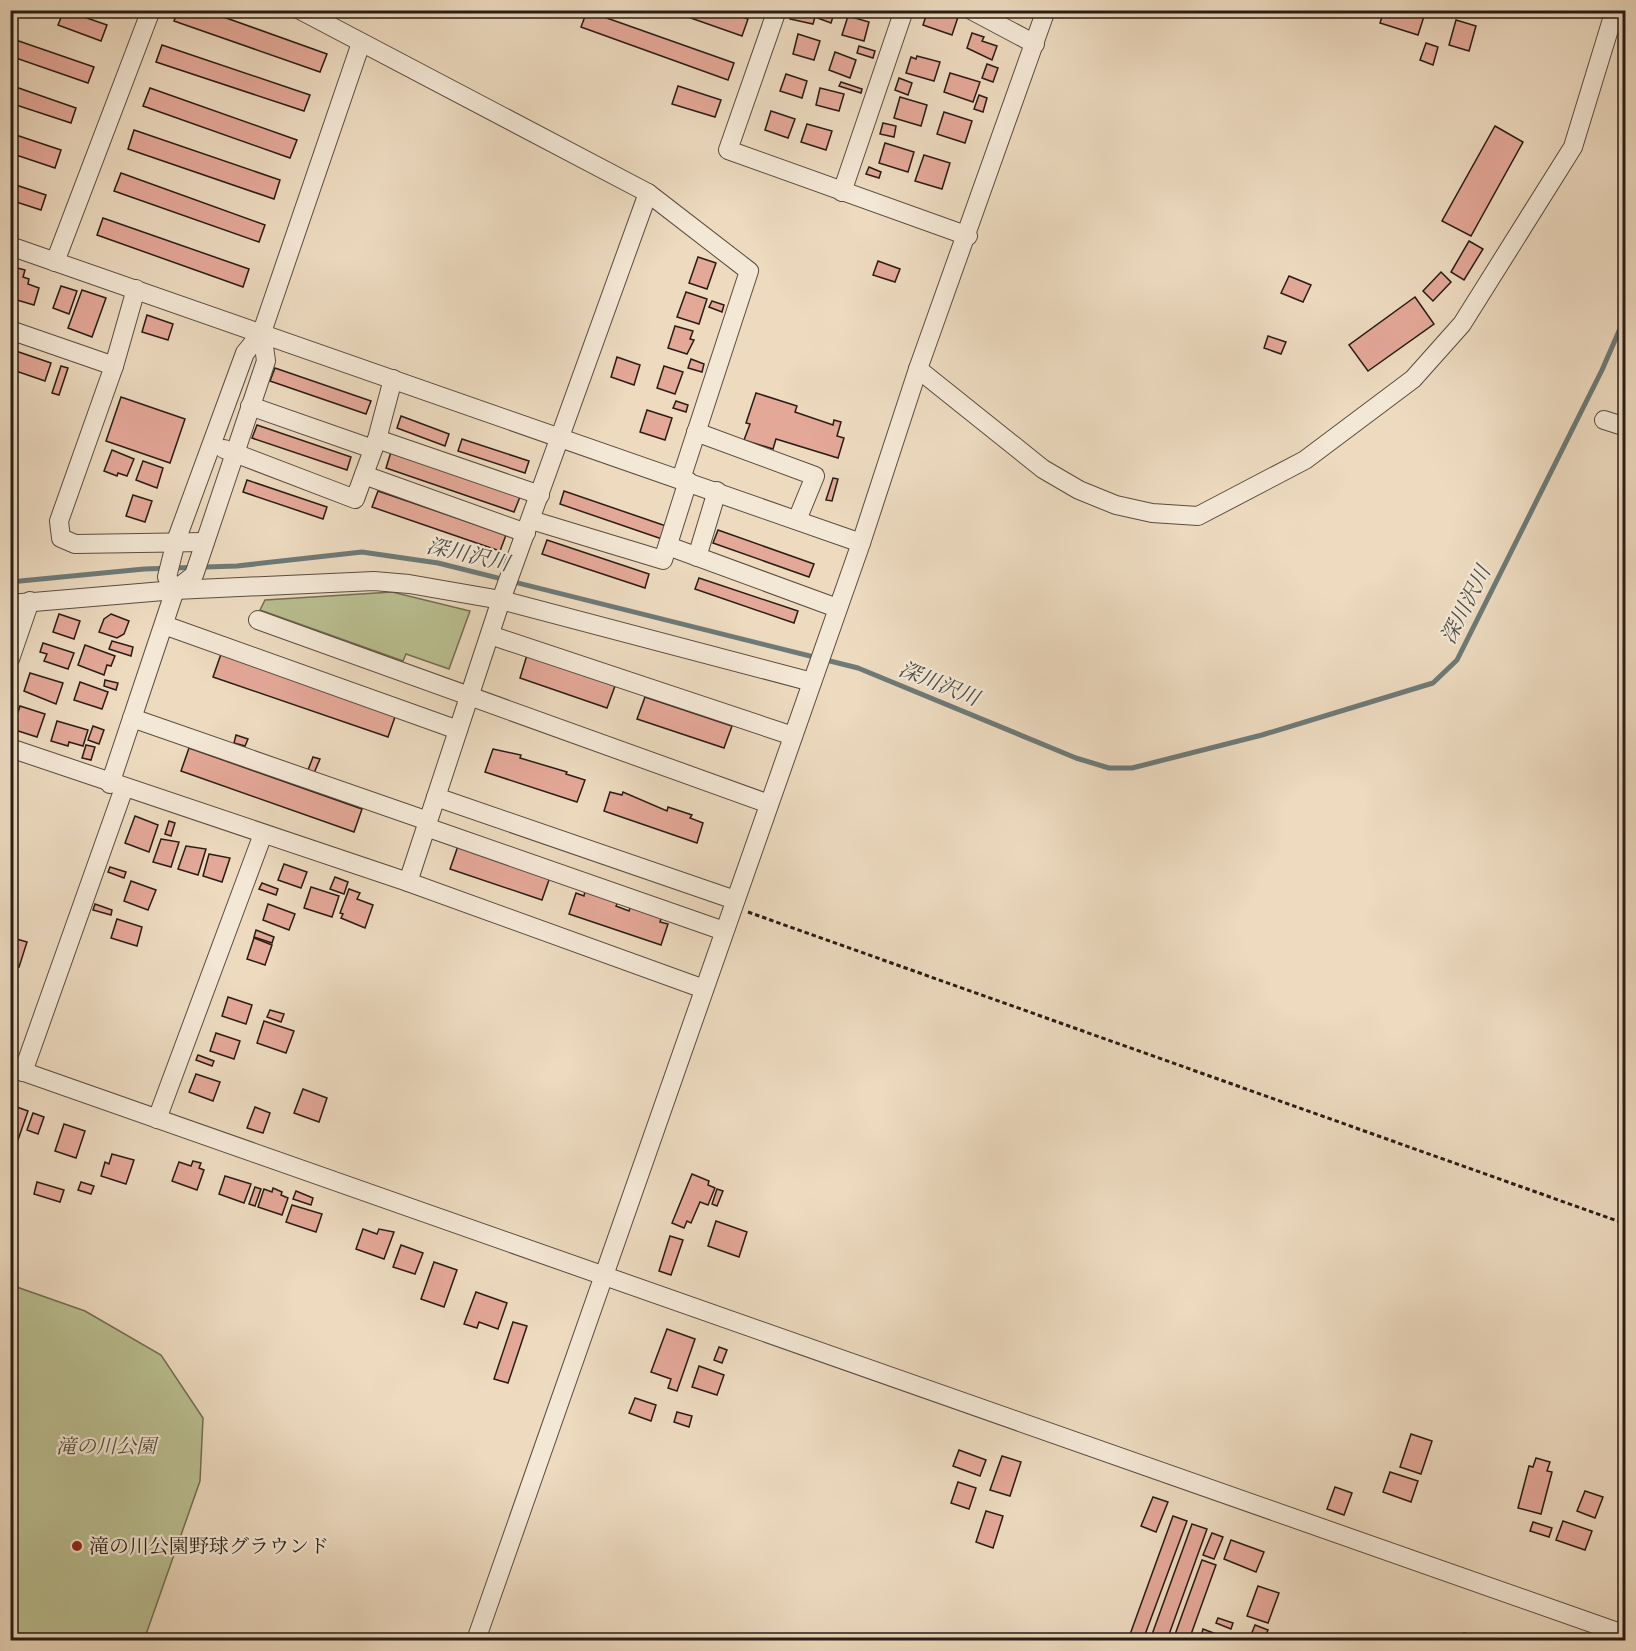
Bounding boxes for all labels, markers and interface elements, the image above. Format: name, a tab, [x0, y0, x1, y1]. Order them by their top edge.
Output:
water label: 深川沢川	[424, 532, 514, 578]
water label: 深川沢川	[1435, 560, 1498, 649]
water label: 深川沢川	[895, 656, 985, 713]
park label: 滝の川公園	[56, 1434, 159, 1459]
place label: 滝の川公園野球グラウンド	[89, 1534, 329, 1559]
marker: 滝の川公園野球グラウンド	[70, 1539, 84, 1553]

